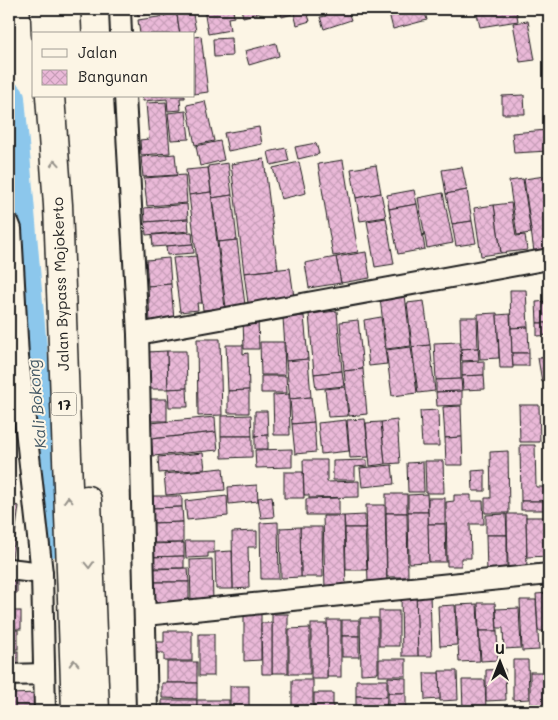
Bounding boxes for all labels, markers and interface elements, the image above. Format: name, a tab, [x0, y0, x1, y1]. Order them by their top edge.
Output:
legend	[32, 32, 195, 98]
text: Jalan	[78, 42, 117, 62]
text: Bangunan	[78, 66, 148, 86]
one-way arrow	[49, 159, 60, 167]
street label: Jalan Bypass Mojokerto	[47, 197, 73, 371]
water label: Kali Bokong	[22, 359, 50, 449]
road number: 17	[52, 392, 76, 416]
one-way arrow	[62, 496, 73, 504]
one-way arrow	[84, 561, 95, 569]
north arrow	[476, 638, 526, 688]
text: U	[495, 639, 505, 658]
one-way arrow	[69, 658, 79, 666]

